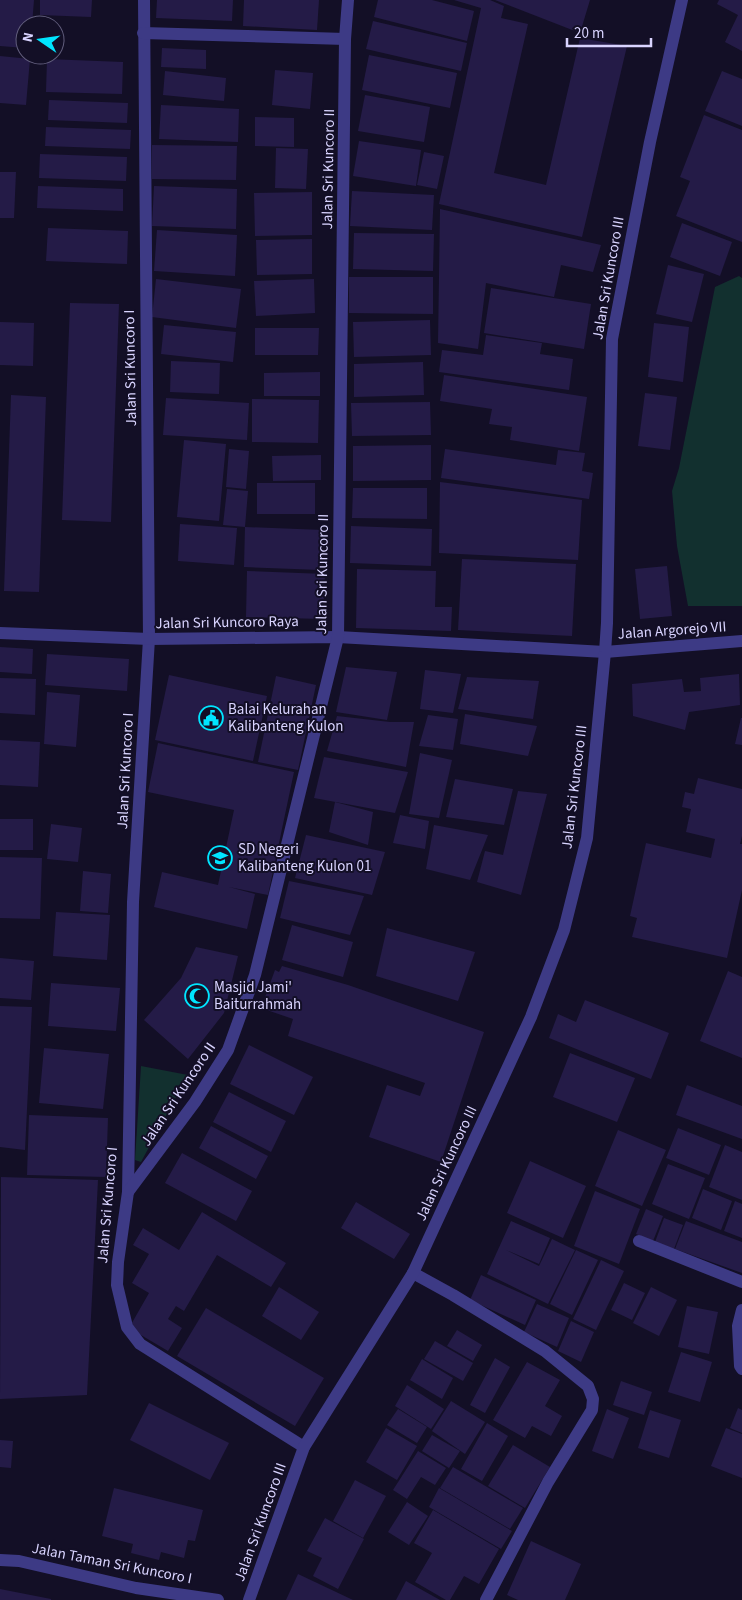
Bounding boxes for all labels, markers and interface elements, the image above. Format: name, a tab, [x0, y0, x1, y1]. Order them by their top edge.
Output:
north arrow	[15, 15, 65, 65]
scale bar	[567, 15, 651, 47]
text: 20 m	[574, 23, 604, 44]
text: N	[18, 31, 39, 44]
street label: Jalan Sri Kuncoro II	[317, 108, 340, 230]
street label: Jalan Sri Kuncoro III	[587, 215, 630, 341]
street label: Jalan Sri Kuncoro I	[119, 309, 142, 427]
street label: Jalan Sri Kuncoro II	[311, 513, 334, 635]
street label: Jalan Sri Kuncoro Raya	[155, 611, 299, 634]
street label: Jalan Argorejo VII	[617, 616, 727, 645]
place label: Balai Kelurahan Kalibanteng Kulon	[228, 699, 343, 737]
public building icon: Balai Kelurahan Kalibanteng Kulon	[198, 705, 224, 731]
street label: Jalan Sri Kuncoro I	[112, 712, 139, 830]
street label: Jalan Sri Kuncoro III	[556, 724, 593, 850]
place label: SD Negeri Kalibanteng Kulon 01	[238, 839, 371, 877]
school or university icon: SD Negeri Kalibanteng Kulon 01	[207, 845, 233, 871]
place label: Masjid Jami' Baiturrahmah	[214, 977, 301, 1015]
mosque icon: Masjid Jami' Baiturrahmah	[184, 983, 210, 1009]
street label: Jalan Sri Kuncoro II	[136, 1038, 221, 1150]
street label: Jalan Sri Kuncoro III	[411, 1102, 482, 1224]
street label: Jalan Sri Kuncoro I	[92, 1146, 123, 1264]
street label: Jalan Sri Kuncoro III	[229, 1460, 292, 1584]
street label: Jalan Taman Sri Kuncoro I	[30, 1538, 194, 1589]

